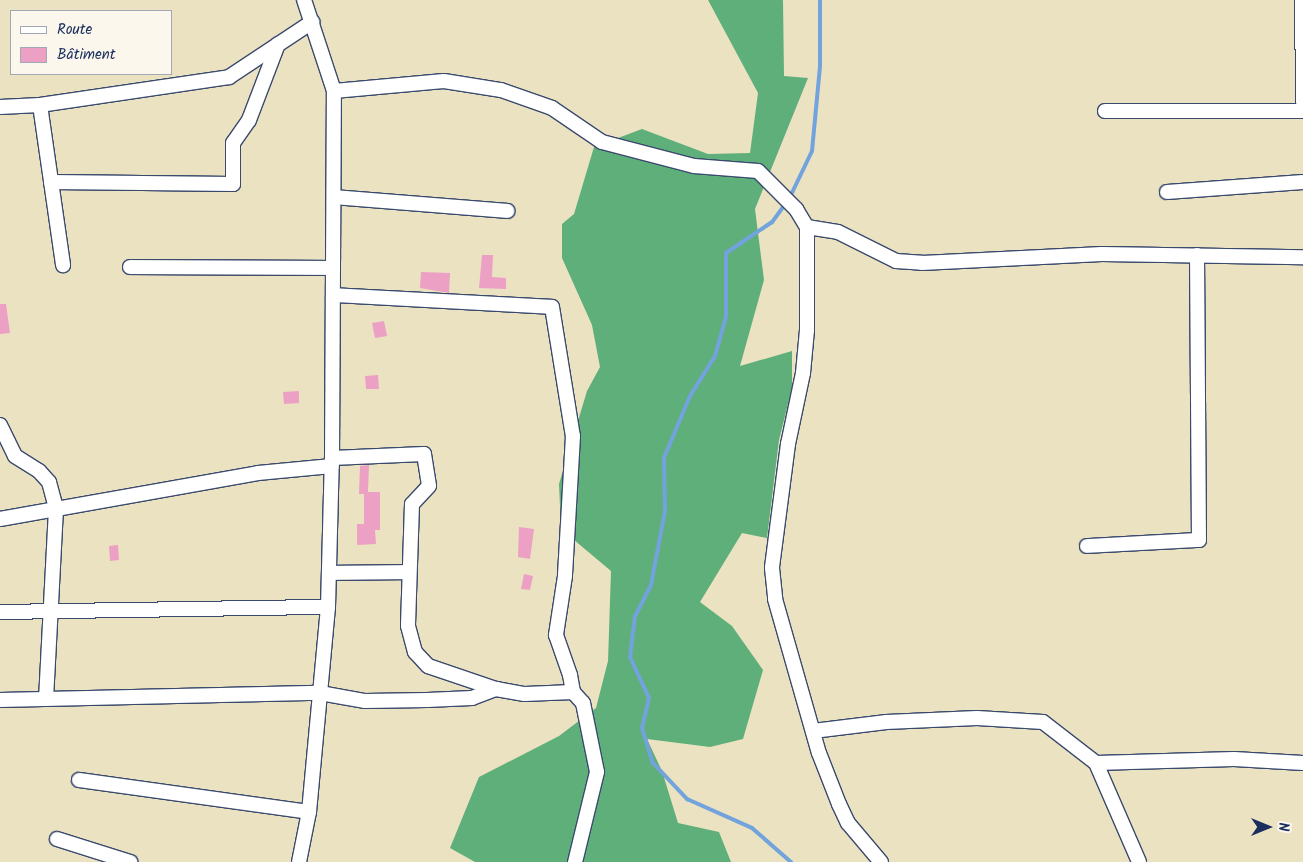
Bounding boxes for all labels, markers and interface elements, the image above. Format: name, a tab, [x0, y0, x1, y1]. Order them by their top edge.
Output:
legend	[10, 10, 172, 75]
text: Route	[57, 18, 92, 42]
text: Bâtiment	[57, 43, 116, 67]
north arrow	[1243, 802, 1293, 852]
text: N	[1272, 823, 1294, 831]

